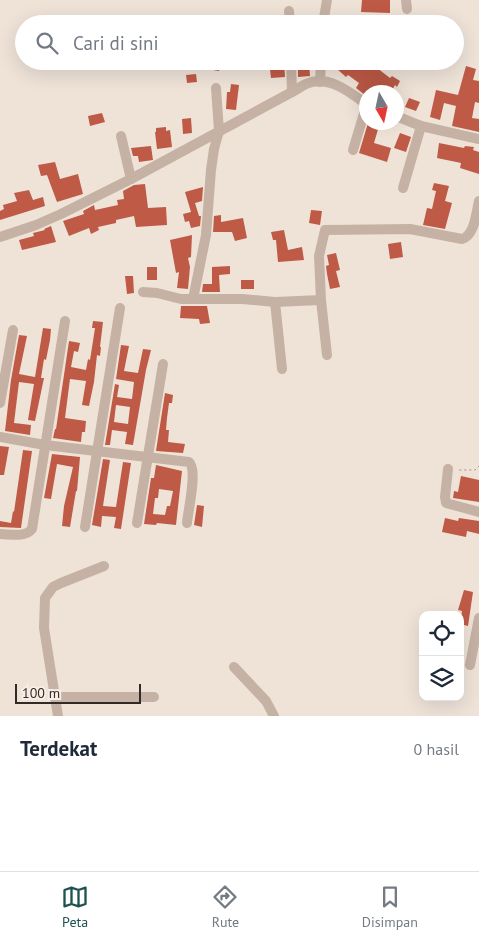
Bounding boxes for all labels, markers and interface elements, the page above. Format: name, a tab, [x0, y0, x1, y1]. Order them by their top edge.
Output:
search box	[15, 15, 464, 70]
icon: search	[33, 29, 61, 57]
text: Cari di sini	[73, 31, 159, 55]
north arrow	[359, 85, 404, 130]
map controls	[419, 611, 464, 701]
button: locate	[419, 611, 464, 656]
button: layers	[419, 656, 464, 701]
scale bar	[15, 681, 141, 704]
text: 100 m	[22, 684, 60, 702]
text: Terdekat	[20, 735, 97, 762]
text: 0 hasil	[414, 739, 459, 759]
tab: Peta	[61, 883, 89, 931]
tab: Rute	[211, 883, 239, 931]
tab: Disimpan	[362, 883, 418, 931]

